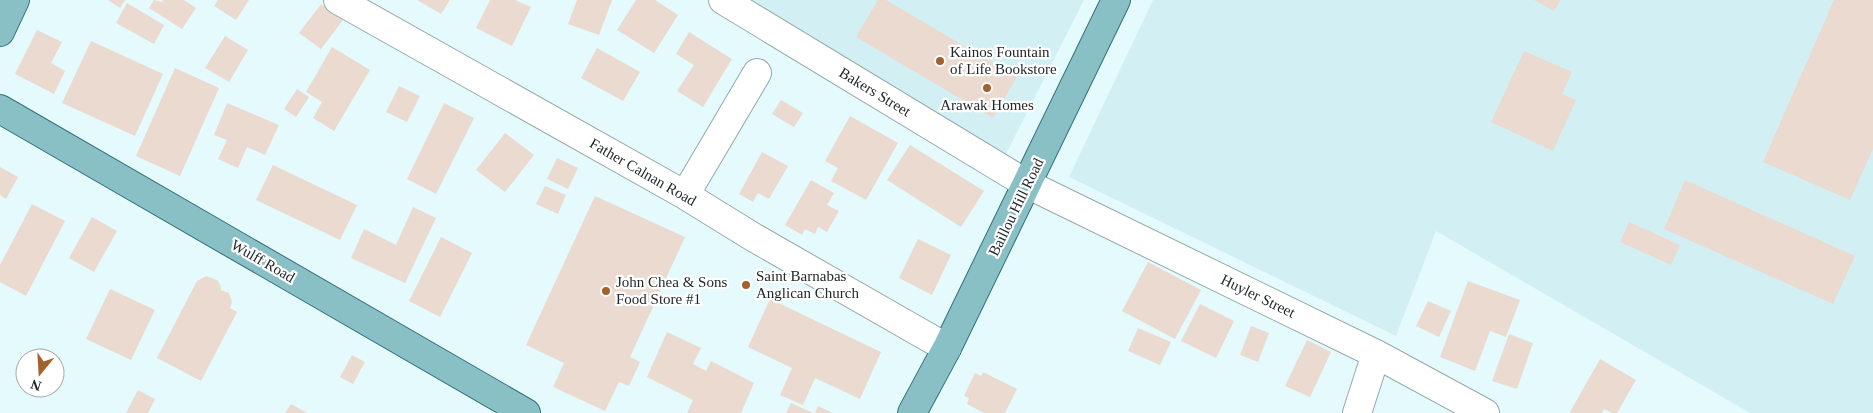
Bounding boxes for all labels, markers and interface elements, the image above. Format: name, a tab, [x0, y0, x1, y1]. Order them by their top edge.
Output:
place label: Kainos Fountain of Life Bookstore	[950, 44, 1057, 77]
marker: Kainos Fountain of Life Bookstore	[934, 55, 946, 67]
street label: Bakers Street	[836, 64, 914, 120]
marker: Arawak Homes	[981, 82, 993, 94]
place label: Arawak Homes	[940, 97, 1034, 113]
street label: Father Calnan Road	[587, 135, 699, 209]
street label: Baillou Hill Road	[985, 155, 1047, 258]
street label: Wulff Road	[229, 236, 298, 286]
place label: Saint Barnabas Anglican Church	[756, 268, 859, 301]
street label: Huyler Street	[1218, 271, 1298, 321]
place label: John Chea & Sons Food Store #1	[616, 274, 727, 307]
marker: Saint Barnabas Anglican Church	[740, 279, 752, 291]
marker: John Chea & Sons Food Store #1	[600, 285, 612, 297]
north arrow	[15, 348, 65, 398]
text: N	[29, 376, 43, 394]

